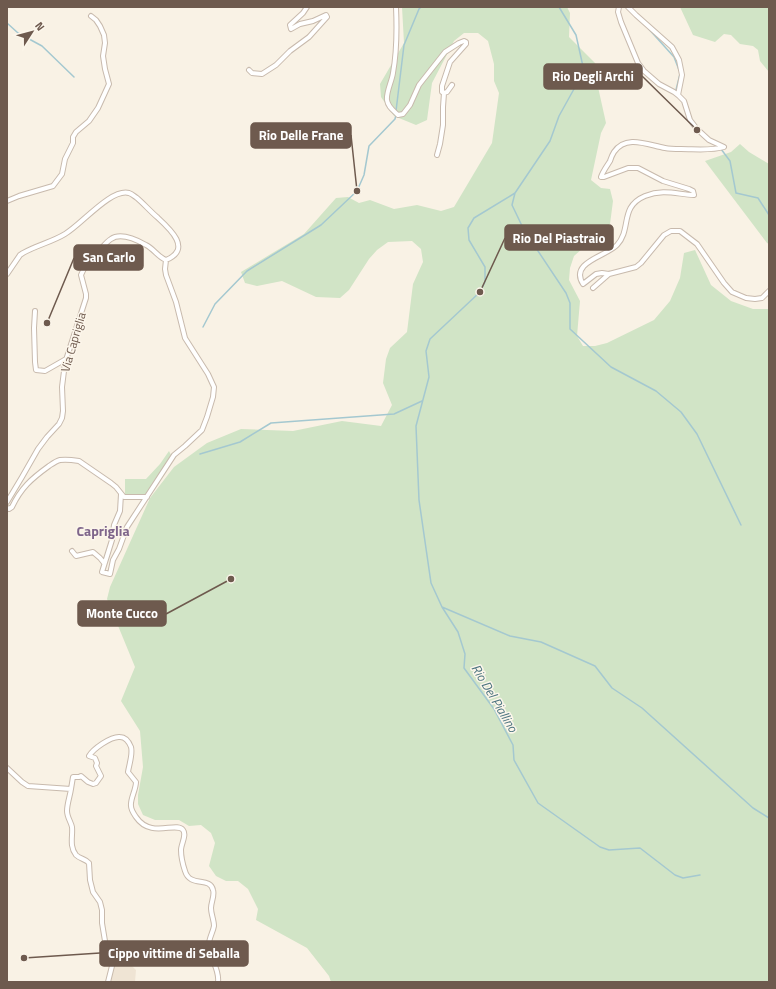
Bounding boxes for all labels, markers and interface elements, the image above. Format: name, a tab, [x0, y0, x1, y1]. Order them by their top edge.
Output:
north arrow	[12, 12, 52, 52]
text: N	[31, 18, 49, 34]
callout: Rio Degli Archi	[544, 64, 642, 89]
text: Rio Degli Archi	[552, 66, 634, 86]
callout: Rio Delle Frane	[251, 123, 351, 148]
text: Rio Delle Frane	[259, 125, 344, 145]
callout: Rio Del Piastraio	[505, 225, 613, 250]
text: Rio Del Piastraio	[513, 228, 605, 248]
callout: San Carlo	[74, 245, 143, 270]
text: San Carlo	[83, 247, 135, 267]
street label: Via Capriglia	[55, 310, 91, 374]
district label: Capriglia	[76, 520, 130, 541]
callout: Monte Cucco	[78, 601, 166, 626]
text: Monte Cucco	[86, 603, 158, 623]
water label: Rio Del Piallino	[467, 660, 524, 736]
callout: Cippo vittime di Seballa	[100, 941, 248, 966]
text: Cippo vittime di Seballa	[108, 943, 240, 963]

